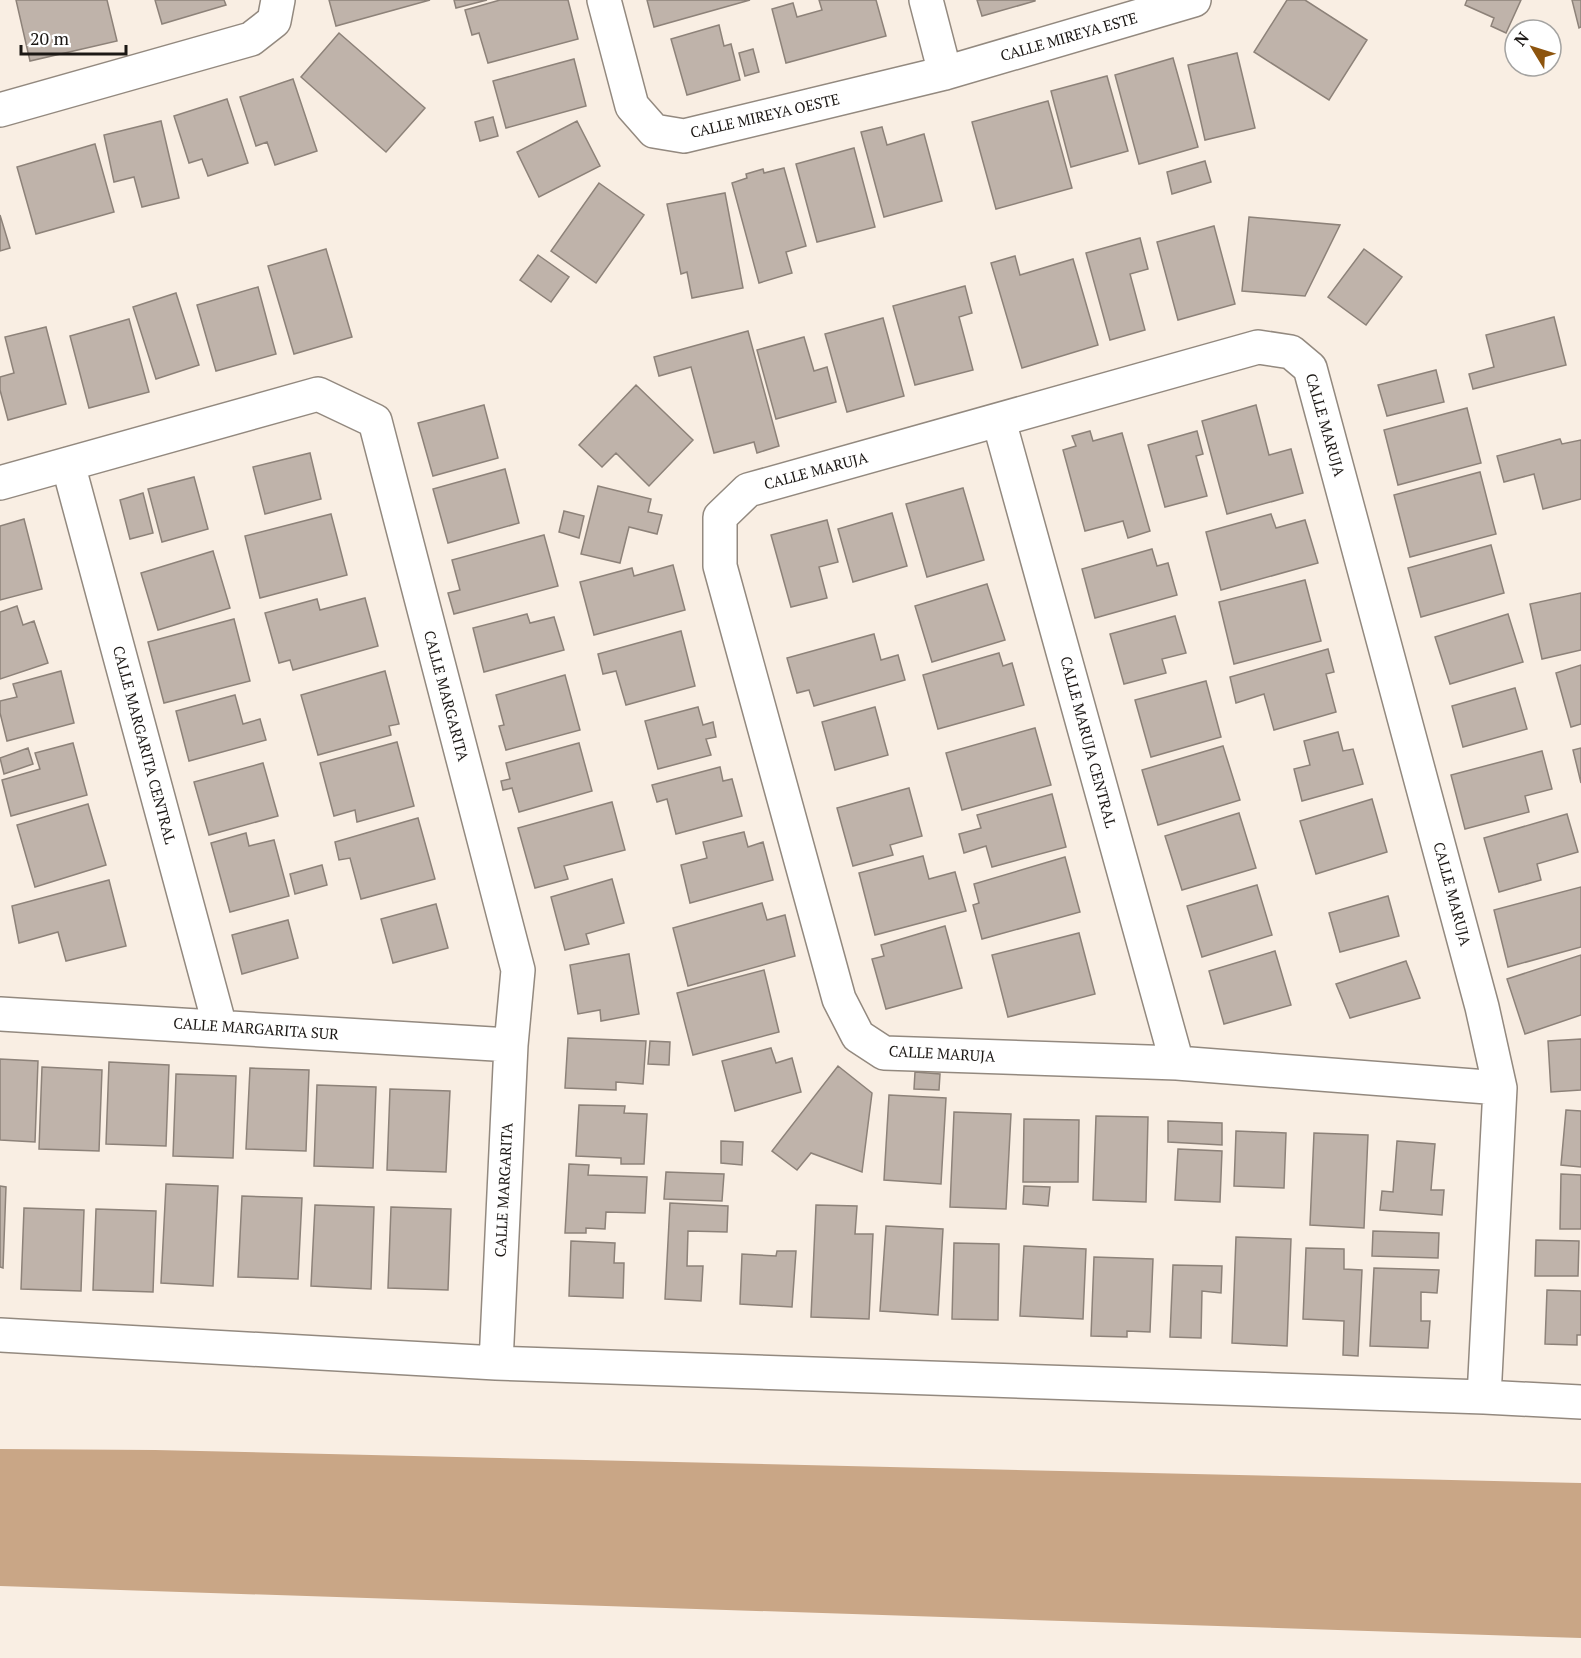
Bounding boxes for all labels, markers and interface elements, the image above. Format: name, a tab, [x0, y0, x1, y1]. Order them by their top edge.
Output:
street label: CALLE MIREYA ESTE	[998, 7, 1140, 65]
scale bar	[21, 18, 126, 56]
north arrow	[1503, 18, 1563, 78]
text: 20 m	[30, 26, 70, 50]
text: N	[1509, 27, 1534, 50]
street label: CALLE MIREYA OESTE	[688, 88, 841, 142]
street label: CALLE MARUJA	[1302, 371, 1350, 479]
street label: CALLE MARUJA	[762, 446, 871, 493]
street label: CALLE MARGARITA	[420, 628, 474, 764]
street label: CALLE MARGARITA CENTRAL	[109, 643, 181, 846]
street label: CALLE MARUJA CENTRAL	[1056, 654, 1121, 830]
street label: CALLE MARUJA	[1430, 840, 1477, 949]
street label: CALLE MARGARITA SUR	[173, 1012, 340, 1044]
street label: CALLE MARUJA	[888, 1040, 997, 1066]
street label: CALLE MARGARITA	[489, 1122, 517, 1258]

